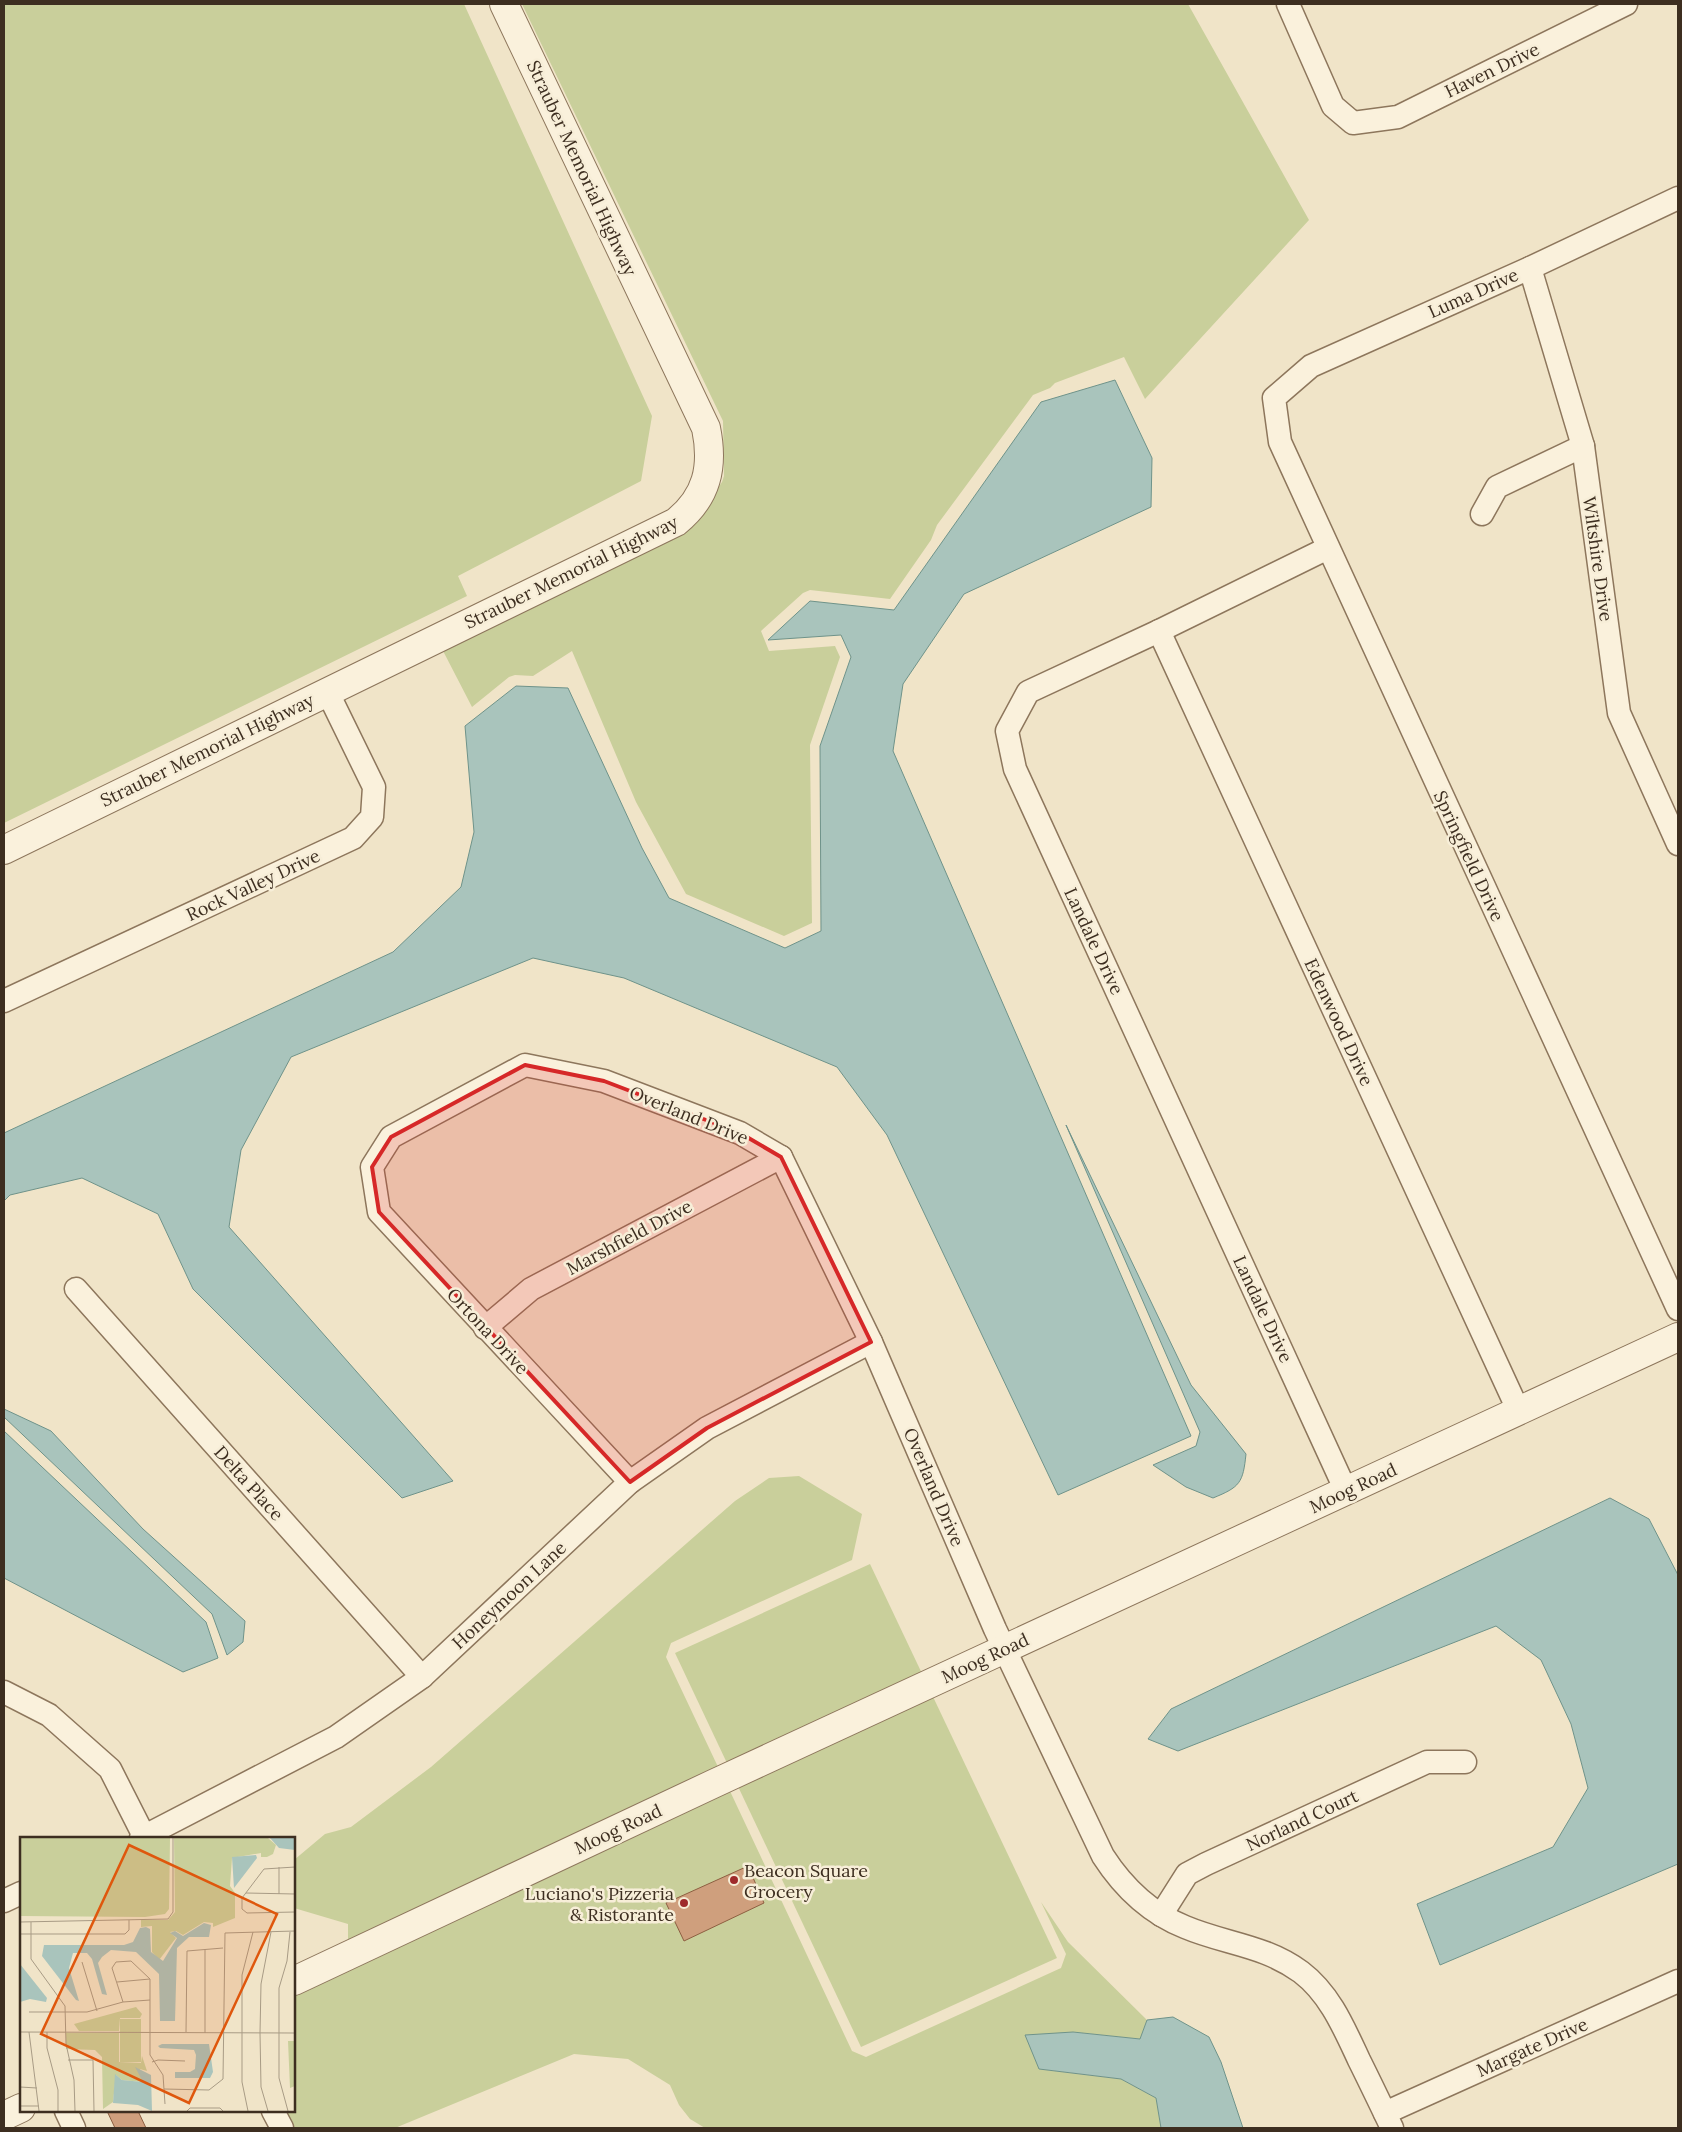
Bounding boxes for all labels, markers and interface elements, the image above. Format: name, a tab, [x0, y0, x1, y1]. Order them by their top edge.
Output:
street label: Haven Drive	[1441, 37, 1543, 103]
street label: Strauber Memorial Highway	[522, 57, 642, 280]
street label: Luma Drive	[1424, 263, 1522, 323]
street label: Wiltshire Drive	[1578, 495, 1618, 623]
street label: Strauber Memorial Highway	[460, 510, 682, 634]
street label: Strauber Memorial Highway	[96, 688, 318, 812]
street label: Springfield Drive	[1429, 787, 1509, 925]
street label: Rock Valley Drive	[182, 844, 324, 926]
street label: Landale Drive	[1059, 884, 1129, 998]
street label: Edenwood Drive	[1299, 955, 1379, 1090]
street label: Overland Drive	[626, 1081, 752, 1149]
street label: Marshfield Drive	[562, 1194, 696, 1280]
street label: Landale Drive	[1228, 1252, 1298, 1366]
street label: Ortona Drive	[442, 1283, 534, 1379]
street label: Overland Drive	[899, 1424, 969, 1550]
street label: Delta Place	[209, 1441, 289, 1526]
street label: Moog Road	[1306, 1458, 1401, 1518]
street label: Honeymoon Lane	[447, 1536, 571, 1654]
street label: Moog Road	[938, 1628, 1033, 1688]
street label: Norland Court	[1242, 1784, 1362, 1856]
street label: Moog Road	[571, 1799, 666, 1859]
inset map	[20, 1837, 295, 2112]
place label: Beacon Square Grocery	[744, 1859, 868, 1903]
marker: Beacon Square Grocery	[728, 1874, 740, 1886]
place label: Luciano's Pizzeria & Ristorante	[525, 1882, 674, 1926]
marker: Luciano's Pizzeria & Ristorante	[678, 1897, 690, 1909]
street label: Margate Drive	[1473, 2012, 1591, 2082]

